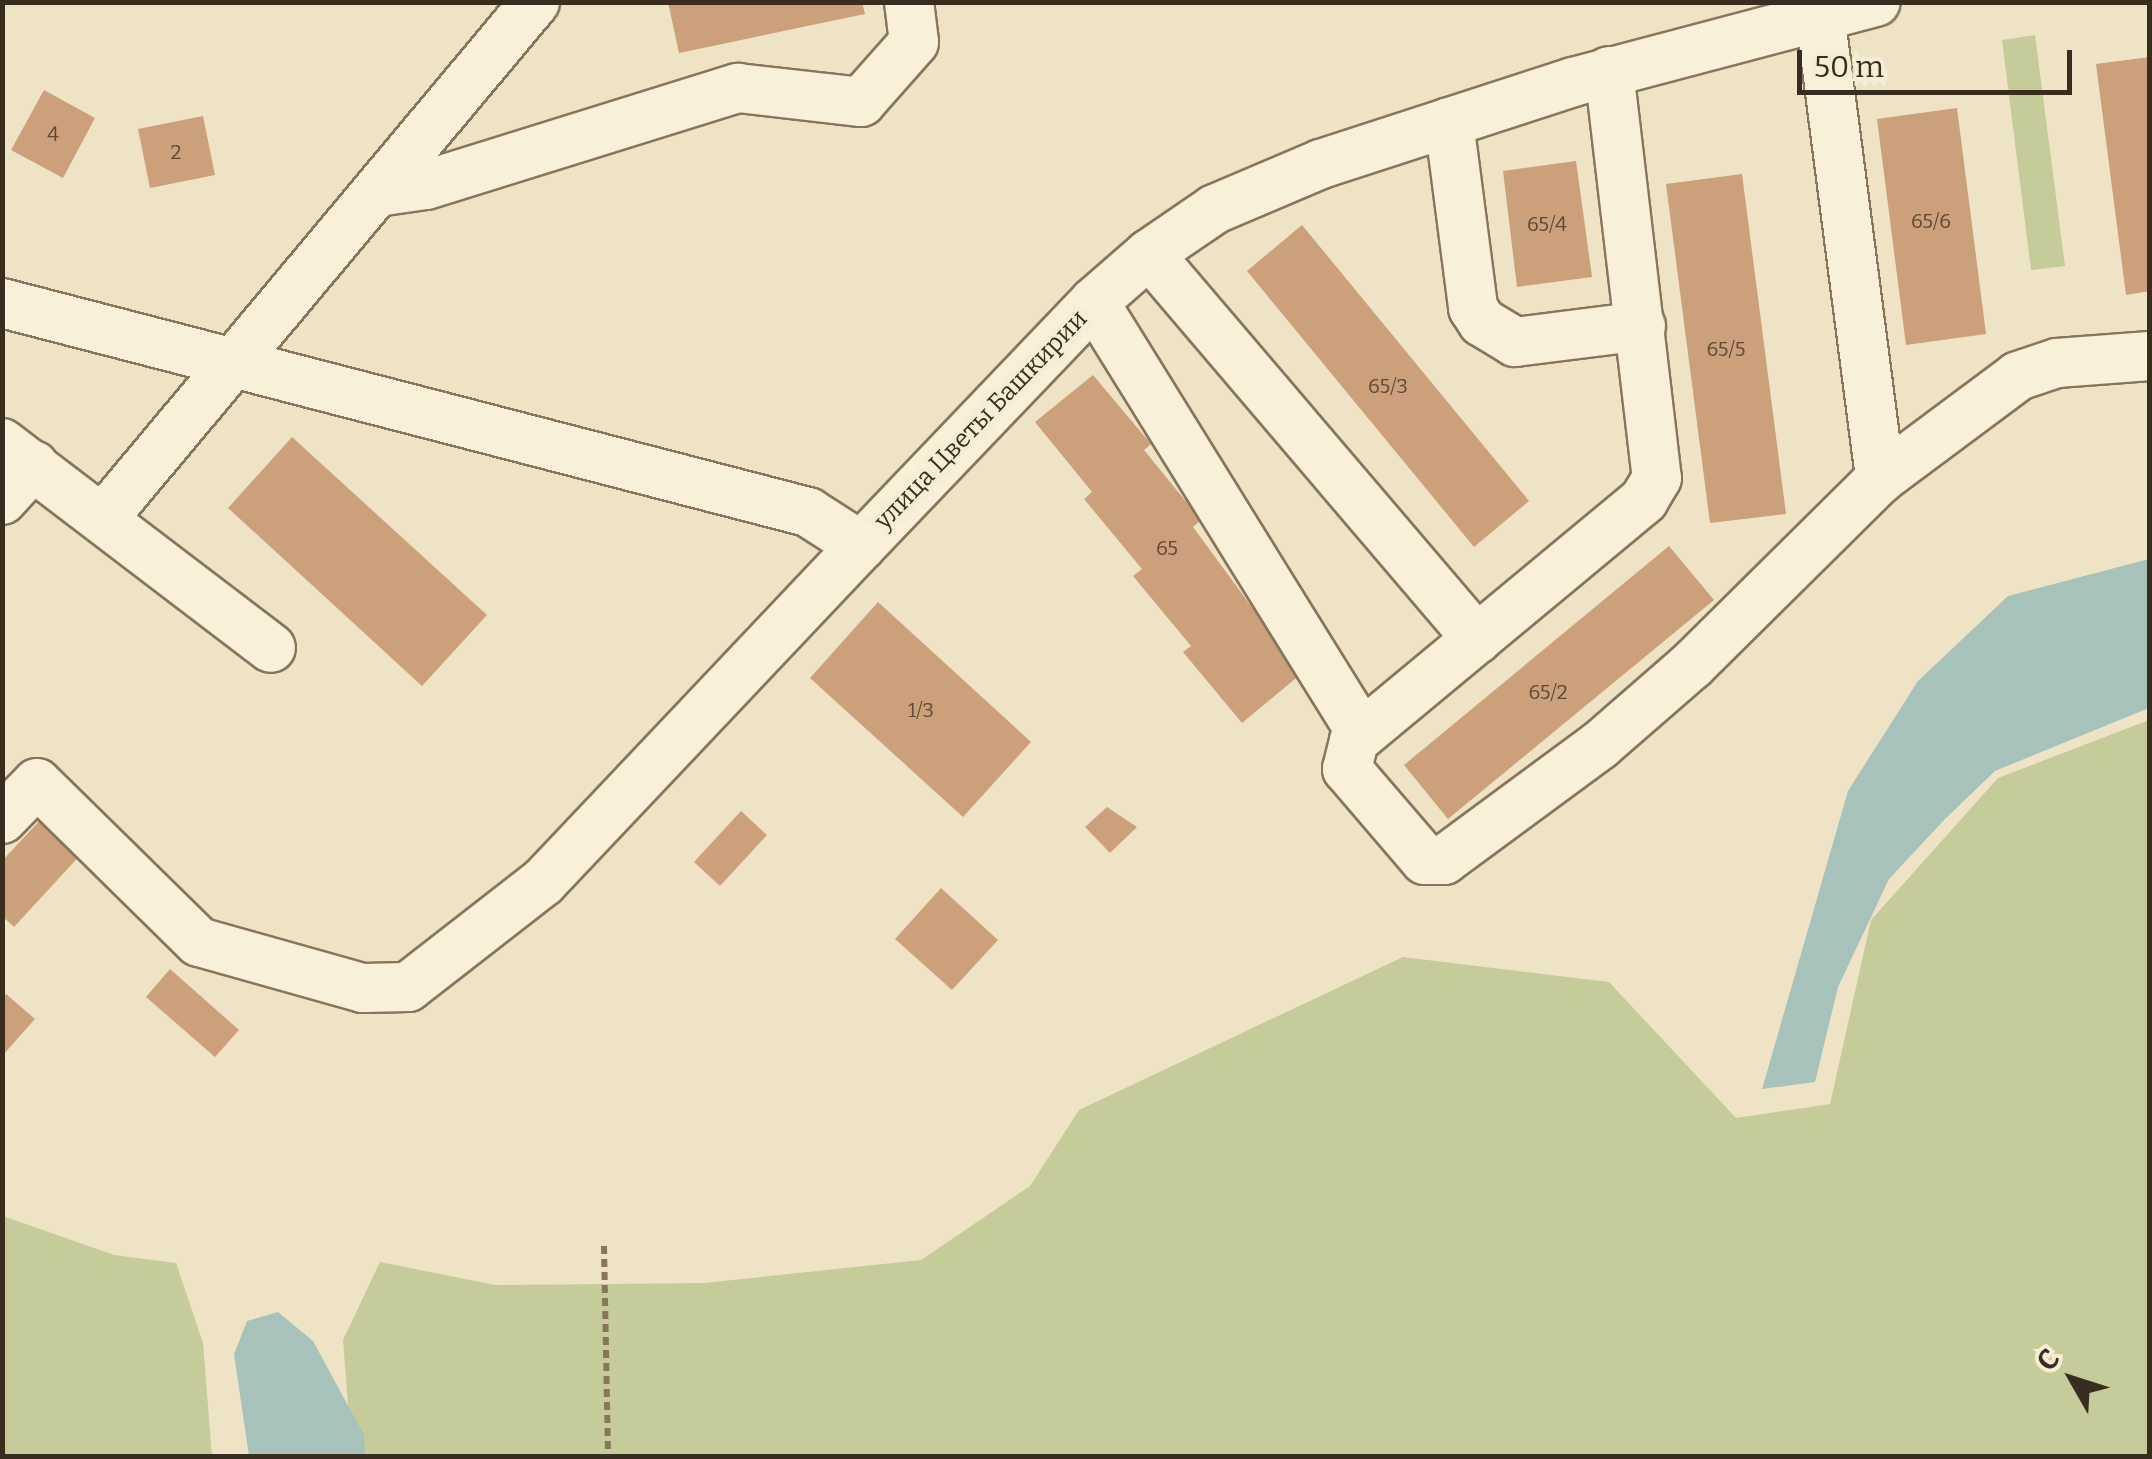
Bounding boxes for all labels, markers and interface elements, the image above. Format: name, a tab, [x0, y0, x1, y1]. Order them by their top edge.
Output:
scale bar	[1802, 30, 2077, 92]
text: 50 m	[1814, 49, 1884, 85]
house number: 4	[47, 122, 59, 146]
house number: 2	[171, 140, 181, 164]
house number: 65/6	[1911, 209, 1951, 233]
house number: 65/4	[1527, 212, 1567, 236]
street label: улица Цветы Башкирии	[868, 304, 1094, 536]
house number: 65/5	[1706, 337, 1746, 361]
house number: 65/3	[1368, 374, 1408, 398]
house number: 65	[1156, 536, 1178, 560]
house number: 65/2	[1528, 680, 1568, 704]
house number: 1/3	[908, 698, 934, 722]
north arrow	[2022, 1329, 2122, 1429]
text: С	[2030, 1343, 2067, 1377]

